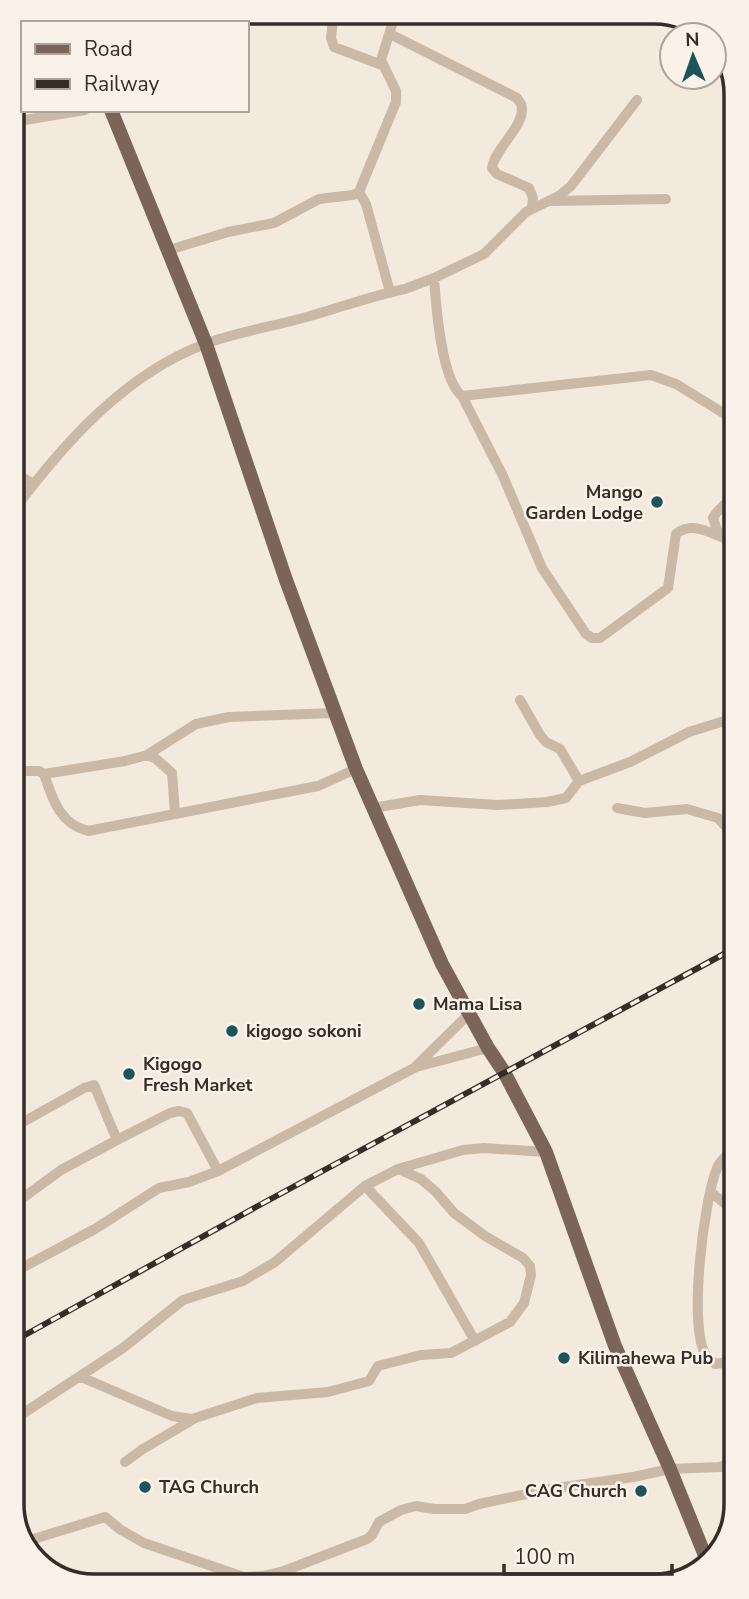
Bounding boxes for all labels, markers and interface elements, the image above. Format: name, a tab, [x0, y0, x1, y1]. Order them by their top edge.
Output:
legend	[21, 21, 248, 112]
north arrow	[658, 21, 728, 91]
text: N	[685, 27, 700, 53]
text: Road	[84, 35, 133, 63]
text: Railway	[84, 70, 159, 98]
place label: Mango Garden Lodge	[525, 480, 643, 525]
marker: Mango Garden Lodge	[649, 494, 665, 510]
place label: Mama Lisa	[433, 992, 522, 1016]
marker: Mama Lisa	[411, 996, 427, 1012]
place label: kigogo sokoni	[246, 1019, 362, 1043]
marker: kigogo sokoni	[224, 1023, 240, 1039]
place label: Kigogo Fresh Market	[143, 1052, 252, 1097]
marker: Kigogo Fresh Market	[121, 1066, 137, 1082]
place label: Kilimahewa Pub	[578, 1346, 714, 1370]
marker: Kilimahewa Pub	[556, 1350, 572, 1366]
place label: TAG Church	[159, 1475, 259, 1499]
marker: TAG Church	[137, 1479, 153, 1495]
place label: CAG Church	[525, 1479, 627, 1503]
marker: CAG Church	[633, 1483, 649, 1499]
scale bar	[504, 1532, 672, 1576]
text: 100 m	[514, 1543, 575, 1571]

